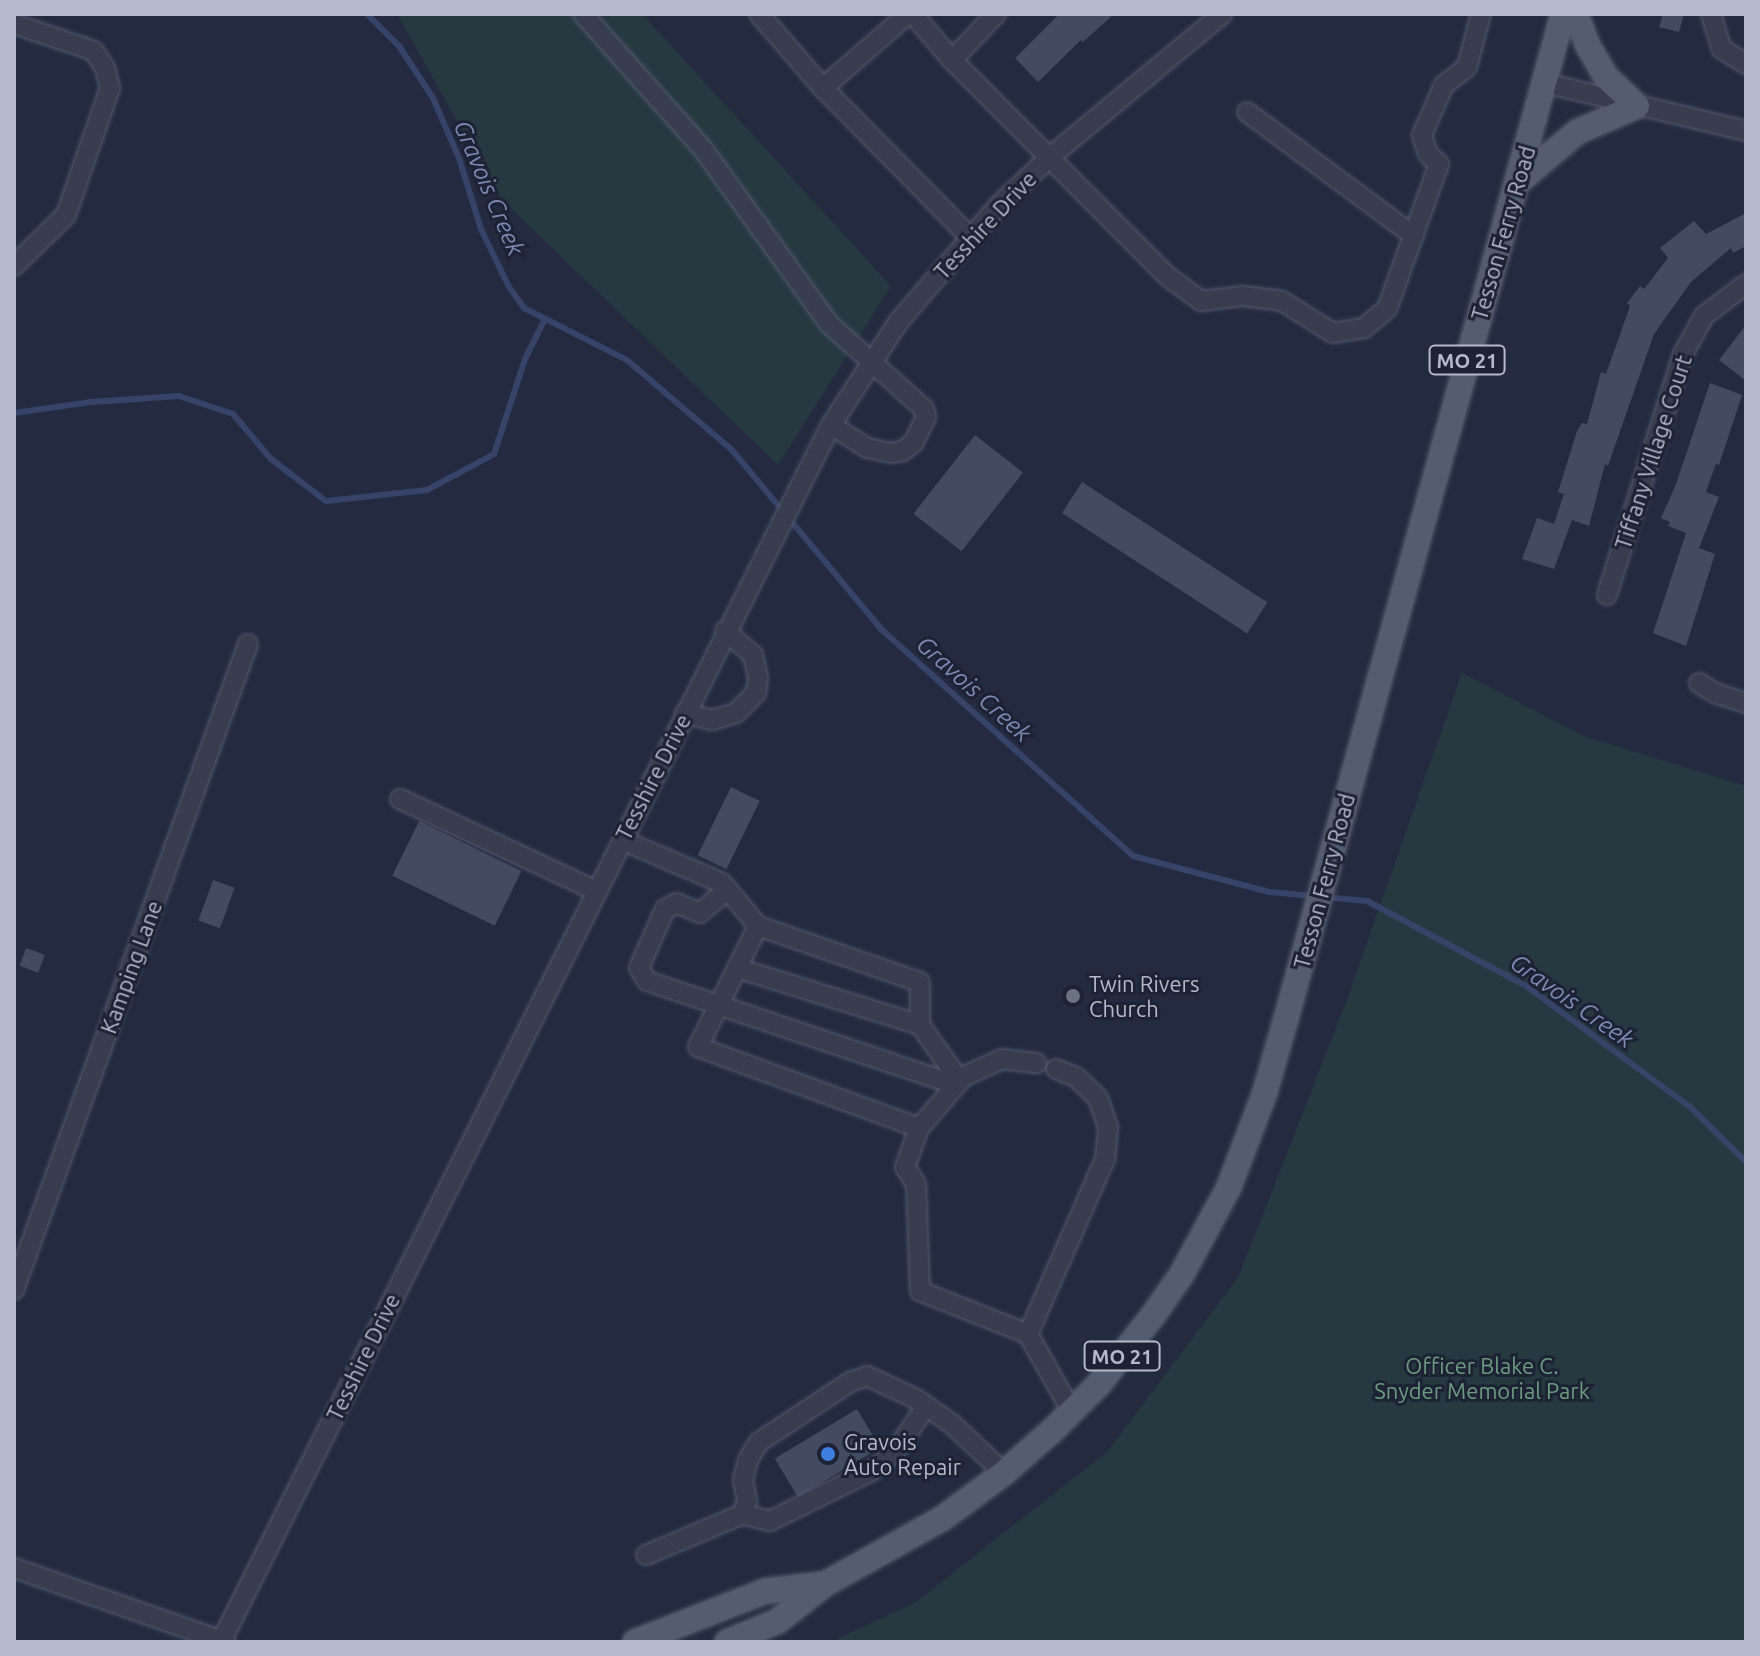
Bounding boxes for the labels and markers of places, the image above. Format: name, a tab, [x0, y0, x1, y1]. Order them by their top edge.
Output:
place label: Twin Rivers Church	[1089, 970, 1199, 1022]
marker: Twin Rivers Church	[1064, 987, 1082, 1005]
place label: Gravois Auto Repair	[844, 1428, 961, 1480]
marker: Gravois Auto Repair	[819, 1445, 837, 1463]

